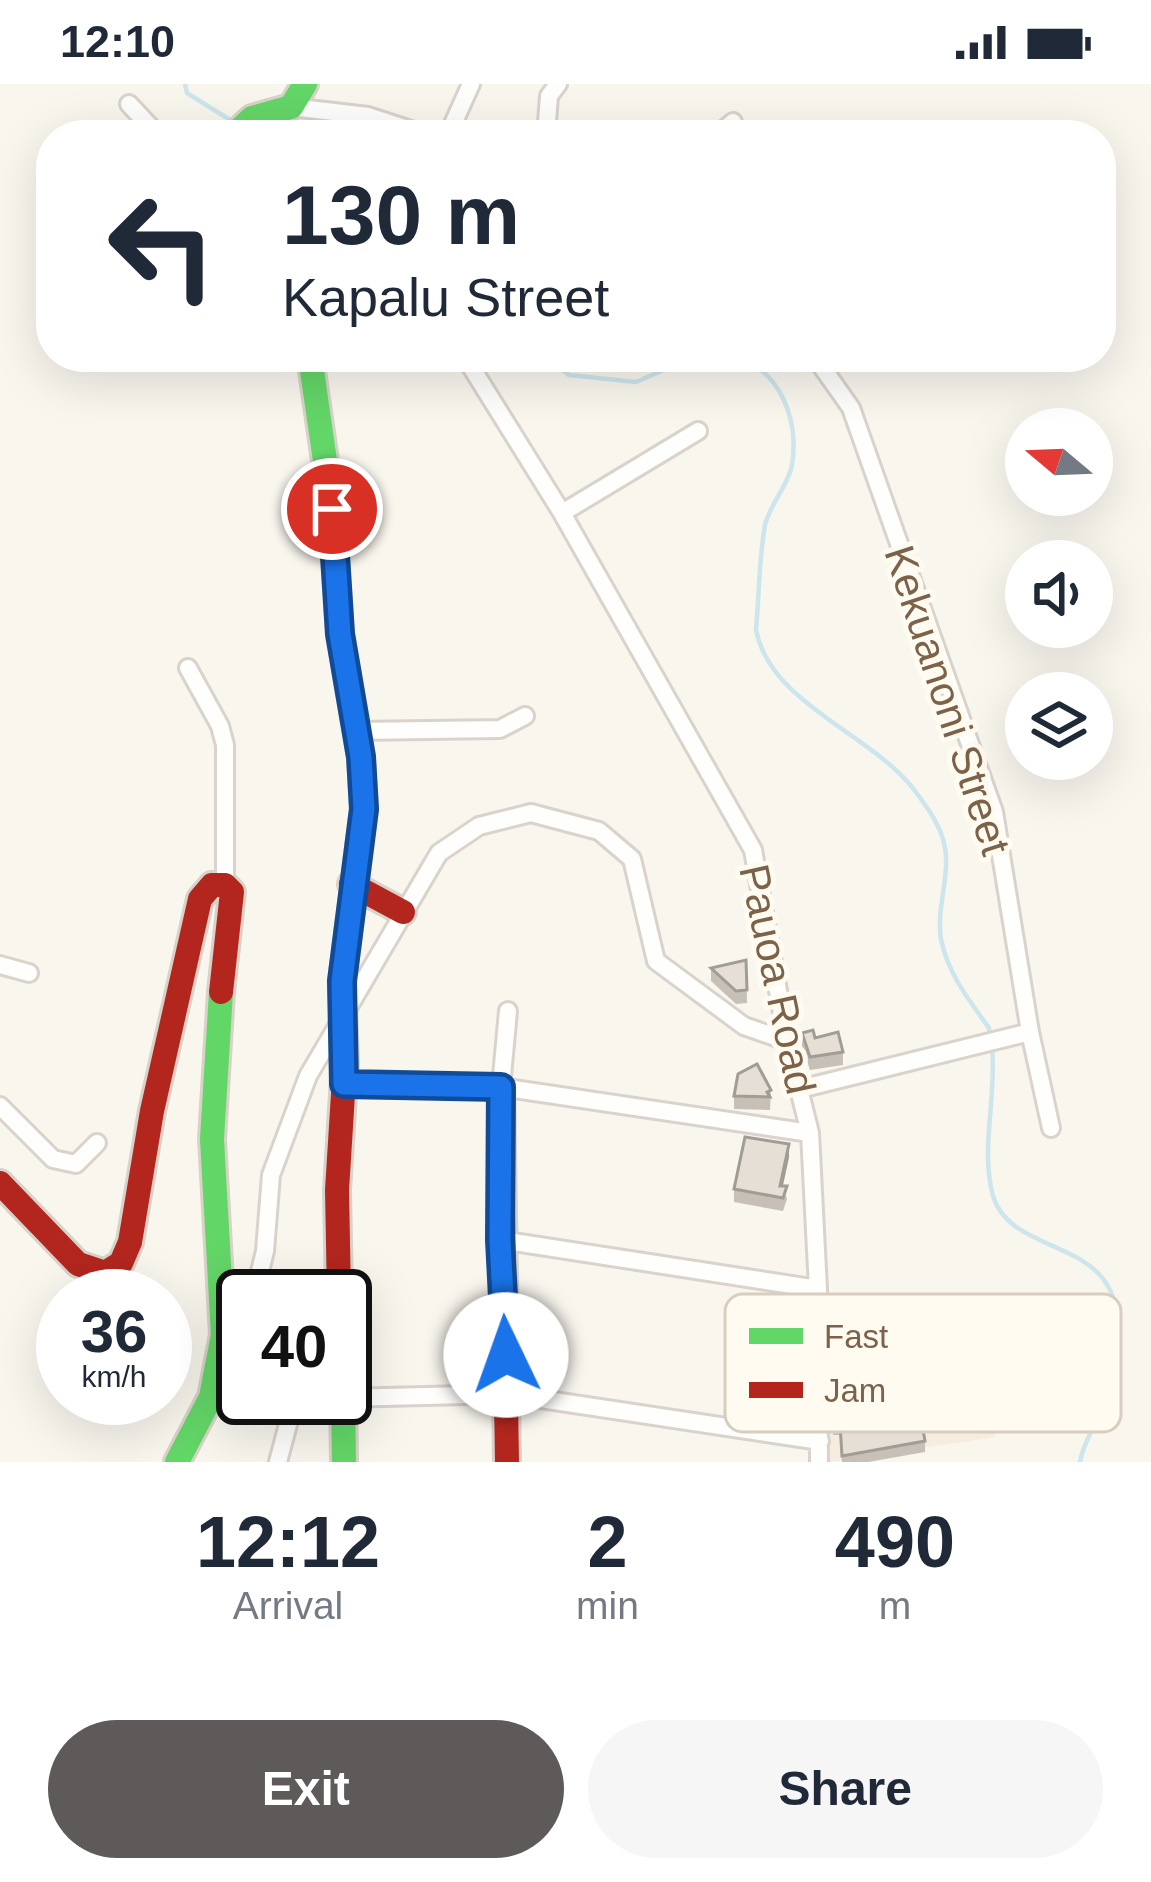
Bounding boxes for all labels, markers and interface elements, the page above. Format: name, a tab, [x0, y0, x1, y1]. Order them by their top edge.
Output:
text: 12:10	[60, 16, 175, 67]
icon: left	[84, 168, 240, 324]
text: 130 m	[282, 168, 520, 262]
text: Kapalu Street	[282, 267, 609, 327]
north arrow	[1005, 408, 1113, 516]
map controls	[1005, 408, 1113, 780]
pin	[281, 458, 383, 560]
icon: arrive	[299, 476, 365, 542]
street label: Kekuanoni Street	[875, 540, 1020, 861]
button: sound	[1005, 540, 1113, 648]
button: layers	[1005, 672, 1113, 780]
street label: Pauoa Road	[730, 860, 825, 1098]
speed limit sign: 40	[216, 1269, 372, 1425]
position arrow	[443, 1292, 569, 1418]
legend	[725, 1294, 1121, 1432]
text: 36	[81, 1298, 147, 1365]
text: Fast	[824, 1318, 888, 1355]
text: km/h	[81, 1360, 147, 1393]
text: Jam	[824, 1372, 886, 1409]
text: 12:12	[196, 1502, 380, 1582]
text: 2	[587, 1502, 628, 1582]
text: 490	[835, 1502, 955, 1582]
text: Arrival	[233, 1584, 343, 1627]
text: min	[576, 1584, 639, 1627]
text: m	[879, 1584, 911, 1627]
button: Exit	[48, 1720, 564, 1858]
button: Share	[588, 1720, 1103, 1858]

